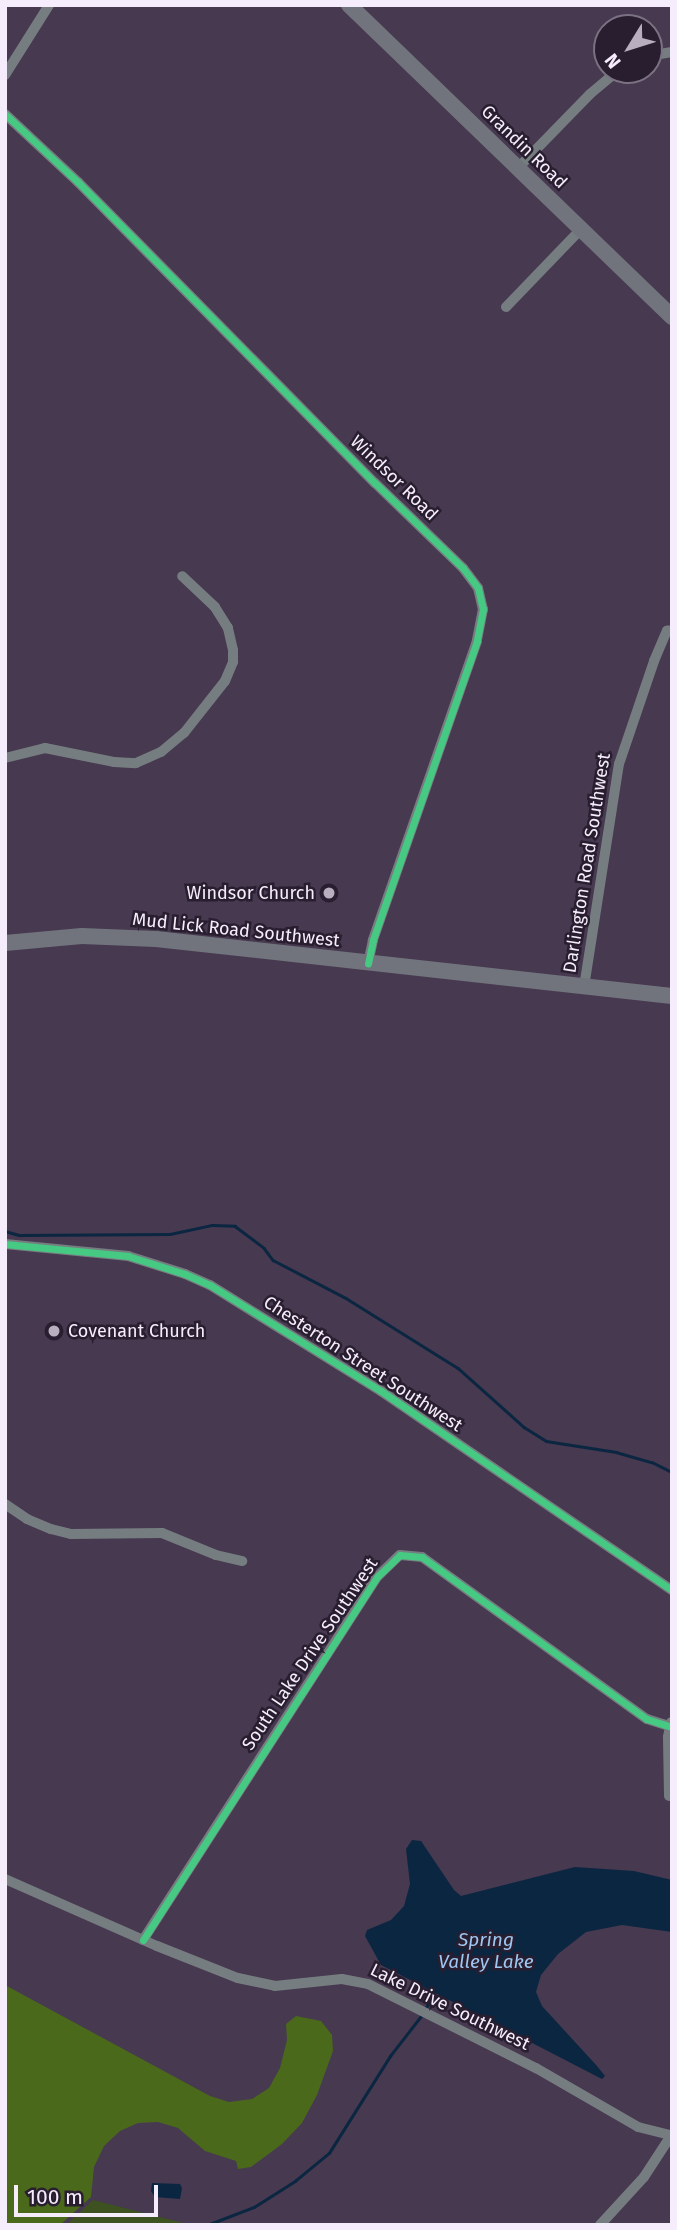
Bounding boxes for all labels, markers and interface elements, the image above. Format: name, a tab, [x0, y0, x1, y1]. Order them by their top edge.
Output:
north arrow	[593, 14, 663, 84]
text: N	[600, 49, 626, 73]
street label: Grandin Road	[477, 101, 571, 193]
street label: Windsor Road	[346, 431, 442, 525]
street label: Darlington Road Southwest	[559, 752, 615, 974]
place label: Windsor Church	[187, 882, 315, 904]
marker: Windsor Church	[321, 885, 337, 901]
street label: Mud Lick Road Southwest	[131, 908, 341, 952]
street label: Chesterton Street Southwest	[260, 1292, 466, 1436]
place label: Covenant Church	[68, 1320, 205, 1342]
marker: Covenant Church	[46, 1323, 62, 1339]
street label: South Lake Drive Southwest	[238, 1554, 382, 1754]
water label: Spring Valley Lake	[438, 1929, 534, 1973]
street label: Lake Drive Southwest	[367, 1959, 533, 2055]
scale bar	[18, 2170, 161, 2214]
text: 100 m	[27, 2184, 83, 2210]

